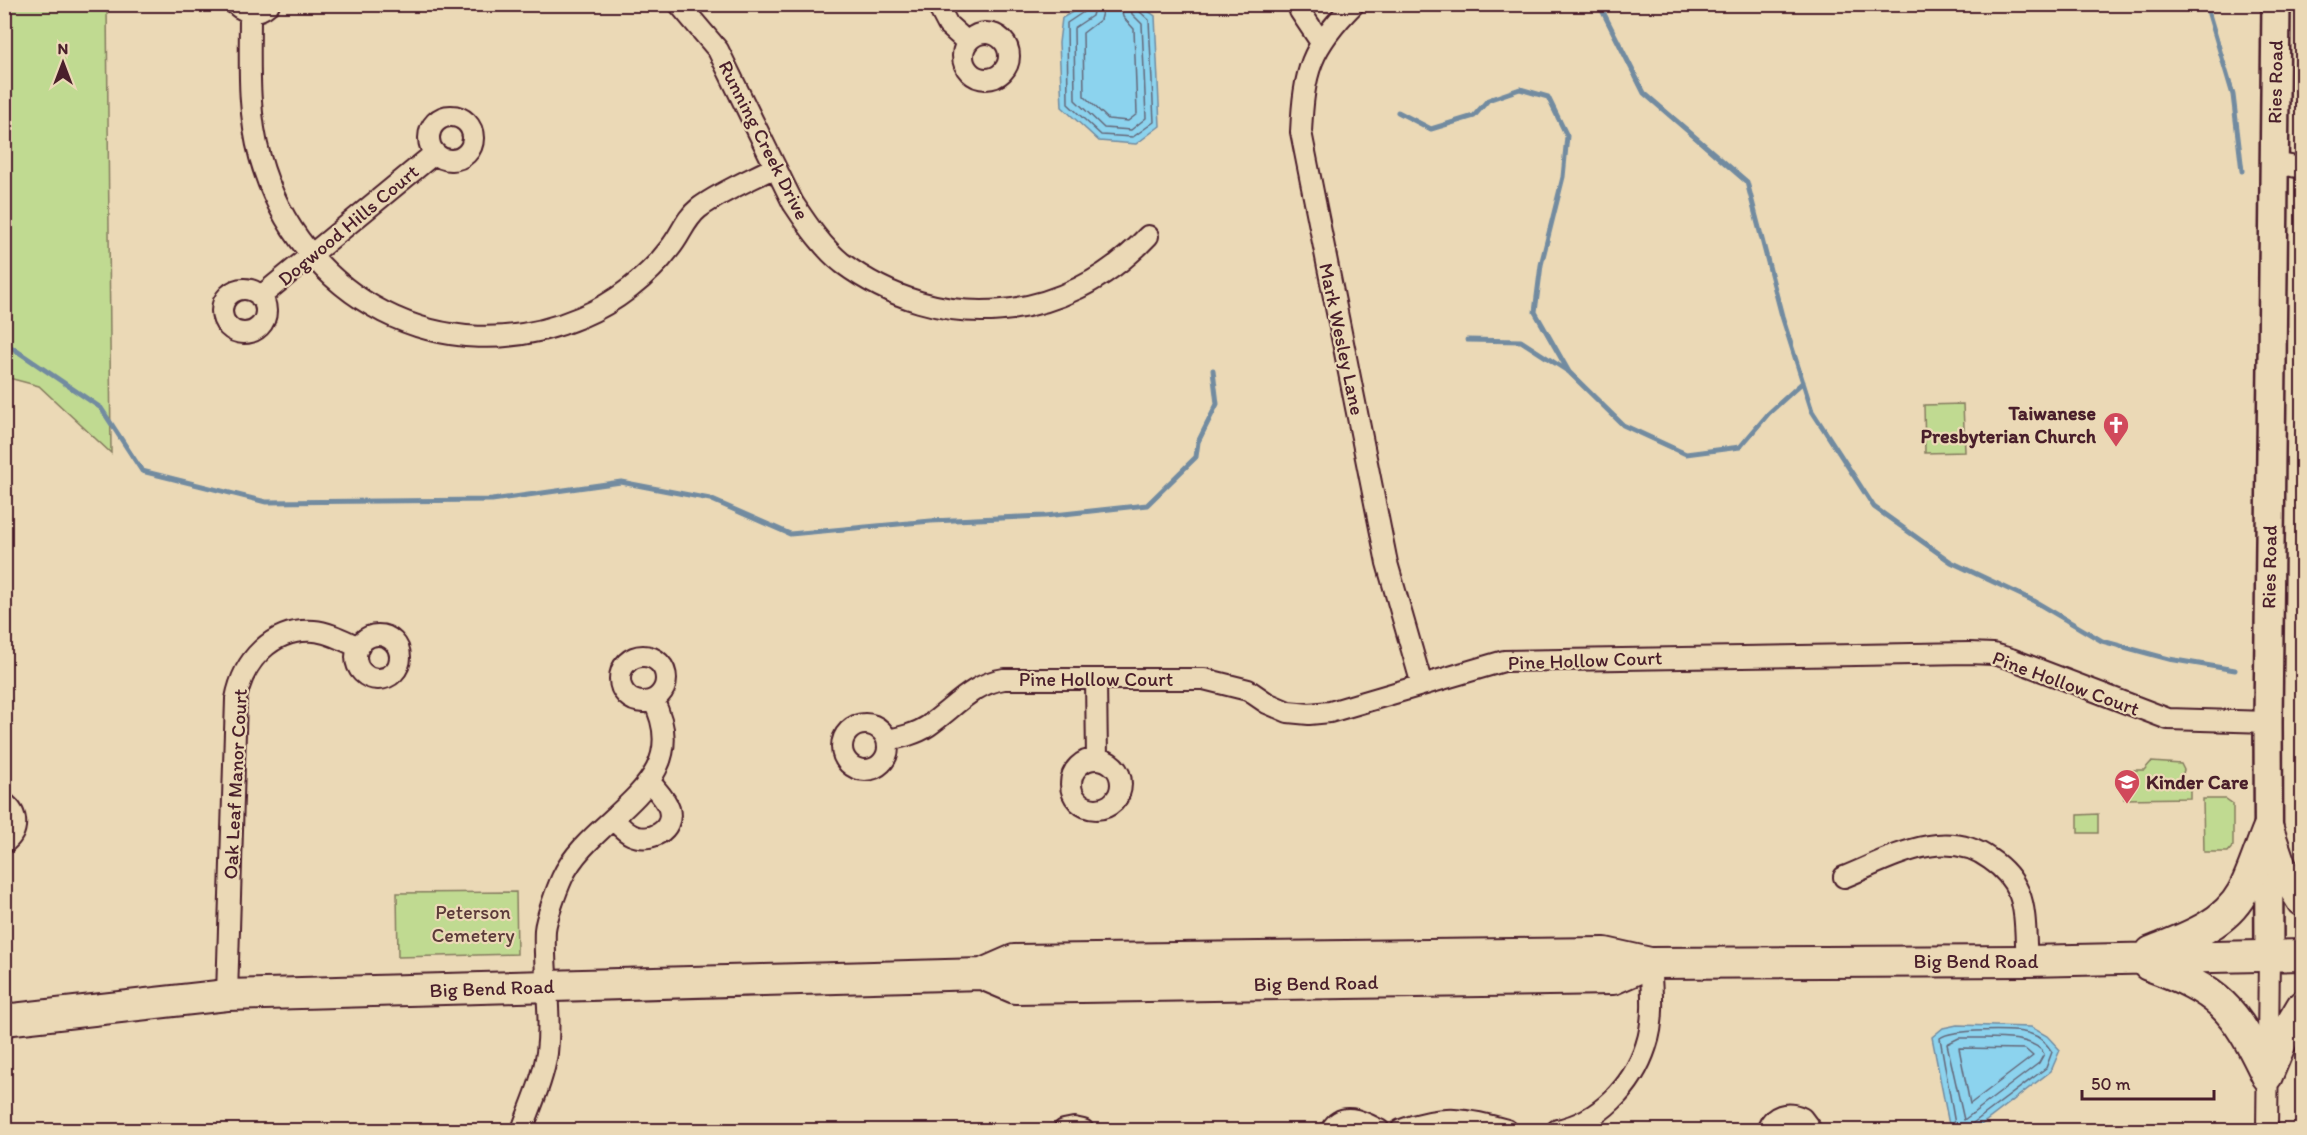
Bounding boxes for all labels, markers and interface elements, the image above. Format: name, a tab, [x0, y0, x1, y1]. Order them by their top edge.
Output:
north arrow	[33, 33, 93, 93]
text: N	[58, 39, 68, 58]
street label: Ries Road	[2262, 40, 2288, 124]
street label: Running Creek Drive	[713, 56, 815, 224]
street label: Dogwood Hills Court	[273, 159, 424, 291]
street label: Mark Wesley Lane	[1314, 261, 1370, 417]
place label: Taiwanese Presbyterian Church	[1921, 401, 2097, 449]
church icon: Taiwanese Presbyterian Church	[2101, 410, 2131, 448]
street label: Ries Road	[2256, 525, 2282, 609]
street label: Pine Hollow Court	[1507, 645, 1663, 675]
street label: Pine Hollow Court	[1989, 645, 2143, 721]
street label: Pine Hollow Court	[1019, 667, 1173, 691]
street label: Oak Leaf Manor Court	[218, 688, 252, 880]
school or university icon: Kinder Care	[2112, 767, 2142, 805]
place label: Kinder Care	[2146, 770, 2249, 794]
park label: Peterson Cemetery	[431, 900, 515, 947]
street label: Big Bend Road	[1914, 949, 2038, 973]
street label: Big Bend Road	[1253, 970, 1379, 996]
street label: Big Bend Road	[429, 974, 555, 1002]
scale bar	[2082, 1063, 2214, 1101]
text: 50 m	[2091, 1073, 2131, 1095]

